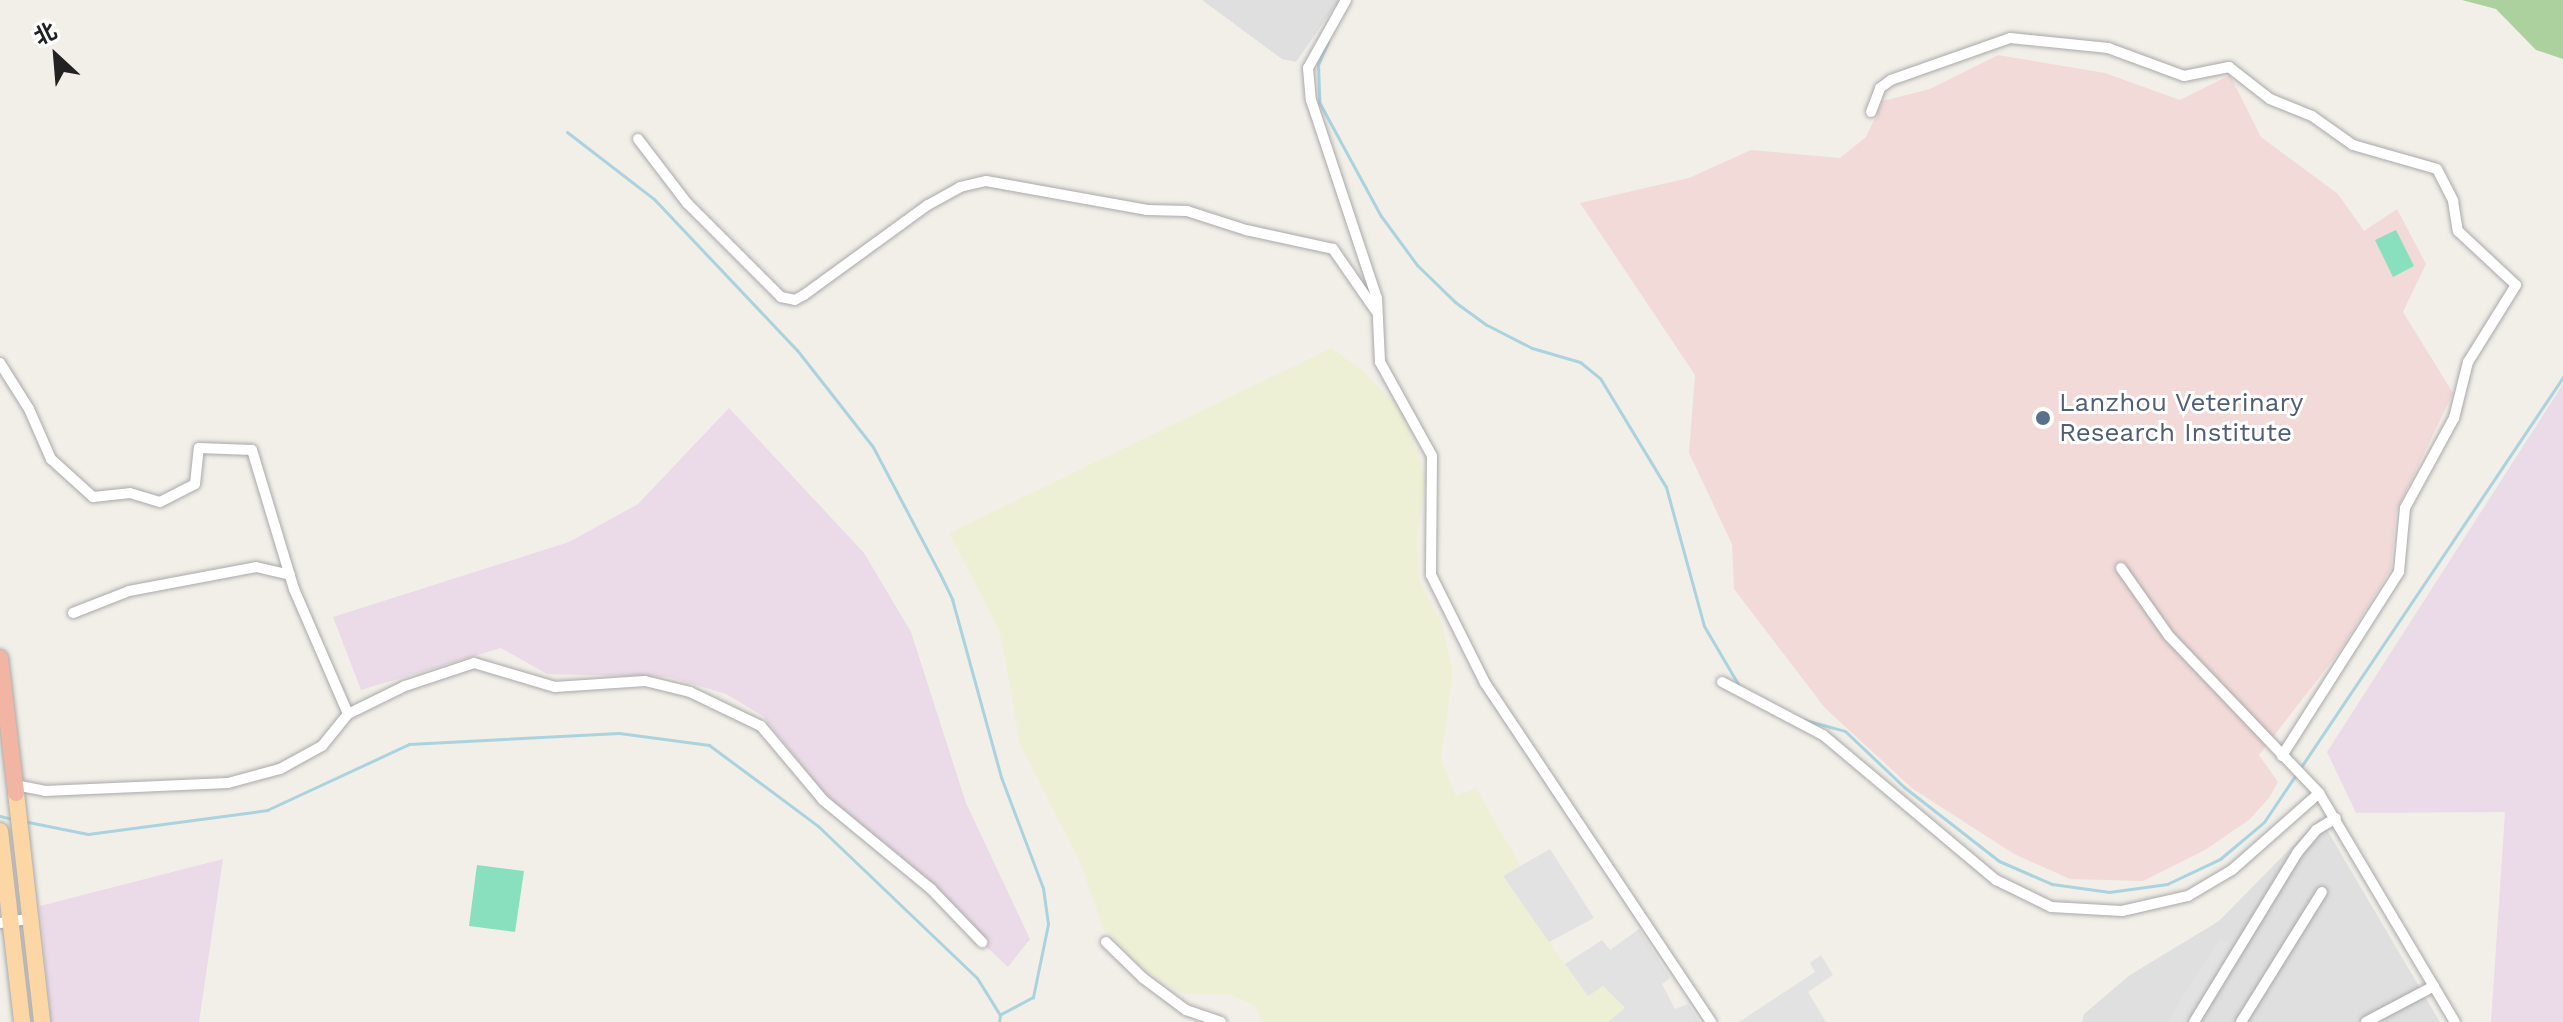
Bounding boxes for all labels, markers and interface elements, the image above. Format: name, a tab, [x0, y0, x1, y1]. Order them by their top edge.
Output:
north arrow	[16, 16, 96, 96]
text: 北	[30, 18, 61, 50]
place label: Lanzhou Veterinary Research Institute	[2059, 387, 2304, 448]
marker: Lanzhou Veterinary Research Institute	[2034, 409, 2052, 427]

